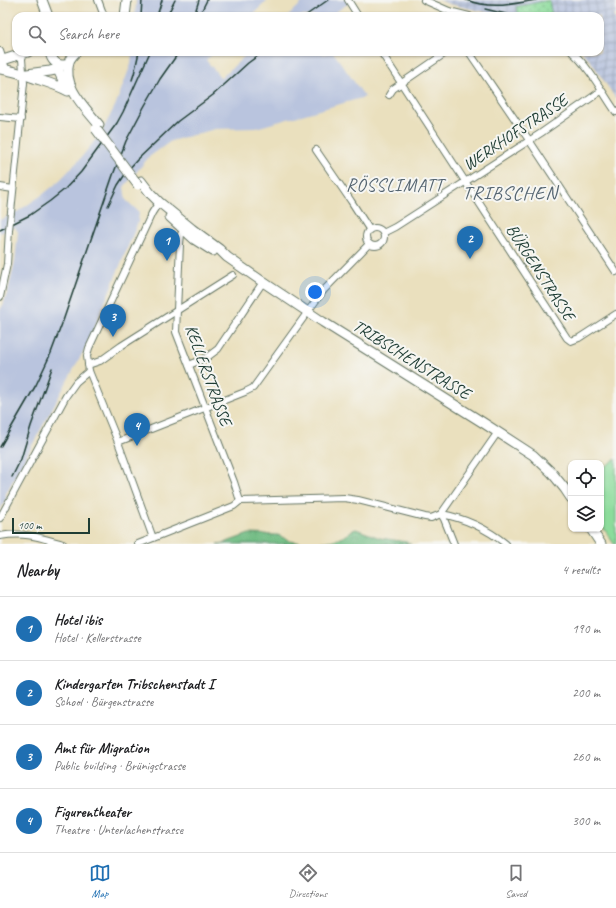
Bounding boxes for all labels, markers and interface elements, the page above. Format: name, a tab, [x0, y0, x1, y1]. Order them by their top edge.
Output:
search box	[12, 12, 604, 56]
icon: search	[26, 23, 48, 45]
text: Search here	[58, 25, 119, 44]
street label: WERKHOFSTRASSE	[459, 89, 573, 175]
district label: RÖSSLIMATT	[346, 174, 447, 196]
district label: TRIBSCHEN	[462, 181, 559, 205]
street label: BÜRGENSTRASSE	[502, 220, 581, 327]
pin: 2	[457, 226, 483, 259]
pin: 1	[154, 228, 180, 261]
your location	[305, 282, 325, 302]
pin: 3	[100, 304, 126, 337]
street label: TRIBSCHENSTRASSE	[349, 315, 476, 405]
street label: KELLERSTRASSE	[181, 322, 237, 430]
pin: 4	[124, 413, 150, 446]
map controls	[568, 460, 604, 532]
button: locate	[568, 460, 604, 496]
button: layers	[568, 496, 604, 532]
scale bar	[12, 516, 90, 535]
text: 100 m	[18, 518, 42, 532]
text: Nearby	[16, 560, 59, 581]
text: 4 results	[562, 562, 600, 578]
text: Hotel ibis	[54, 611, 102, 630]
text: 1	[26, 621, 32, 637]
text: 190 m	[572, 621, 600, 637]
text: Hotel · Kellerstrasse	[54, 630, 141, 646]
text: Kindergarten Tribschenstadt I	[54, 675, 214, 694]
text: 2	[26, 685, 32, 701]
text: 200 m	[572, 685, 600, 701]
text: School · Bürgenstrasse	[54, 694, 153, 710]
text: Amt für Migration	[54, 739, 149, 758]
text: 3	[26, 749, 32, 765]
text: 260 m	[572, 749, 600, 765]
text: Public building · Brünigstrasse	[54, 758, 185, 774]
text: Figurentheater	[54, 803, 131, 822]
text: 4	[26, 813, 32, 829]
text: 300 m	[572, 813, 600, 829]
text: Theatre · Unterlachenstrasse	[54, 822, 183, 838]
tab: Map	[89, 862, 111, 900]
tab: Directions	[289, 862, 327, 900]
tab: Saved	[505, 862, 527, 900]

